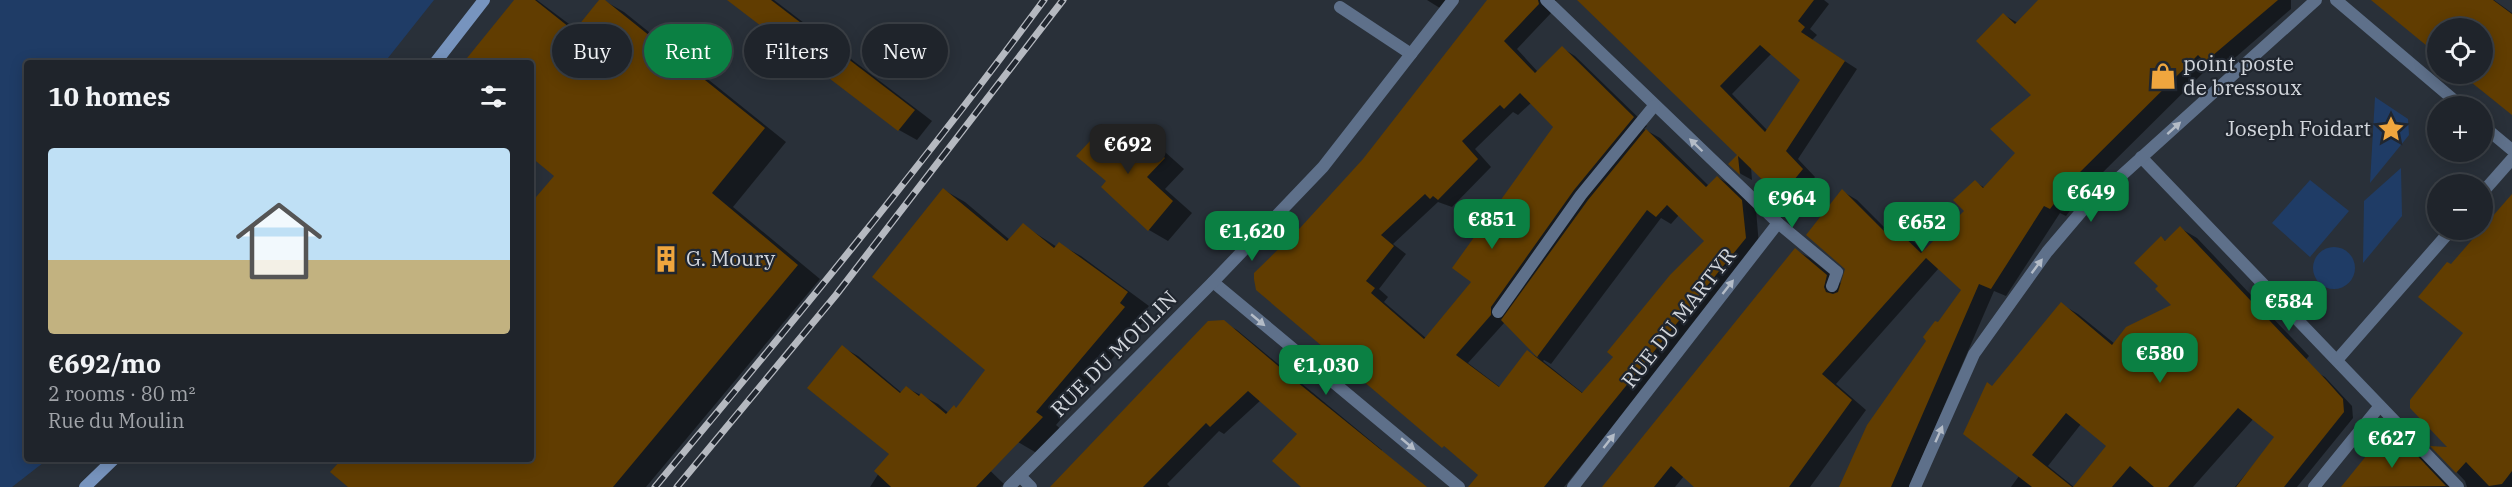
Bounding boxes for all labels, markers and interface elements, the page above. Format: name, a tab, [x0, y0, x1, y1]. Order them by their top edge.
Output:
map controls	[2427, 18, 2493, 240]
button: locate	[2427, 18, 2493, 84]
chip: Buy	[552, 24, 632, 78]
chip: Rent	[644, 24, 732, 78]
chip: Filters	[744, 24, 850, 78]
chip: New	[862, 24, 948, 78]
place label: point poste de bressoux	[2183, 49, 2302, 101]
shop icon: point poste de bressoux	[2148, 61, 2178, 91]
text: 10 homes	[48, 79, 170, 113]
icon: filters	[477, 80, 510, 113]
button: +	[2427, 96, 2493, 162]
place label: Joseph Foidart	[2225, 114, 2371, 142]
place icon: Joseph Foidart	[2376, 114, 2406, 144]
one-way arrow	[2166, 121, 2181, 135]
pin: €692	[1092, 124, 1164, 175]
text: €692	[1104, 130, 1152, 157]
one-way arrow	[1689, 138, 1703, 152]
pin: €649	[2055, 172, 2127, 223]
button: −	[2427, 174, 2493, 240]
pin: €964	[1756, 178, 1828, 229]
text: €649	[2067, 178, 2115, 205]
text: €964	[1768, 184, 1816, 211]
icon: home	[225, 187, 333, 295]
pin: €851	[1456, 199, 1528, 250]
pin: €652	[1886, 202, 1958, 253]
text: €851	[1468, 205, 1516, 232]
text: €652	[1898, 208, 1946, 235]
pin: €1,620	[1203, 211, 1301, 262]
text: €1,620	[1219, 217, 1285, 244]
street label: RUE DU MARTYR	[1615, 242, 1742, 393]
building icon: G. Moury	[651, 244, 681, 274]
place label: G. Moury	[686, 244, 776, 272]
one-way arrow	[2031, 258, 2043, 274]
one-way arrow	[1722, 279, 1735, 295]
pin: €584	[2253, 281, 2325, 332]
street label: RUE DU MOULIN	[1044, 284, 1182, 422]
text: €584	[2265, 287, 2313, 314]
one-way arrow	[1250, 313, 1266, 326]
pin: €580	[2124, 333, 2196, 384]
text: €580	[2136, 339, 2184, 366]
pin: €1,030	[1277, 345, 1375, 396]
text: €692/mo	[48, 346, 161, 380]
text: €1,030	[1293, 351, 1359, 378]
text: 2 rooms · 80 m²	[48, 380, 195, 407]
text: Rue du Moulin	[48, 407, 184, 434]
pin: €627	[2356, 418, 2428, 469]
one-way arrow	[1934, 424, 1944, 442]
text: €627	[2368, 424, 2416, 451]
one-way arrow	[1602, 433, 1615, 449]
one-way arrow	[1400, 438, 1416, 451]

